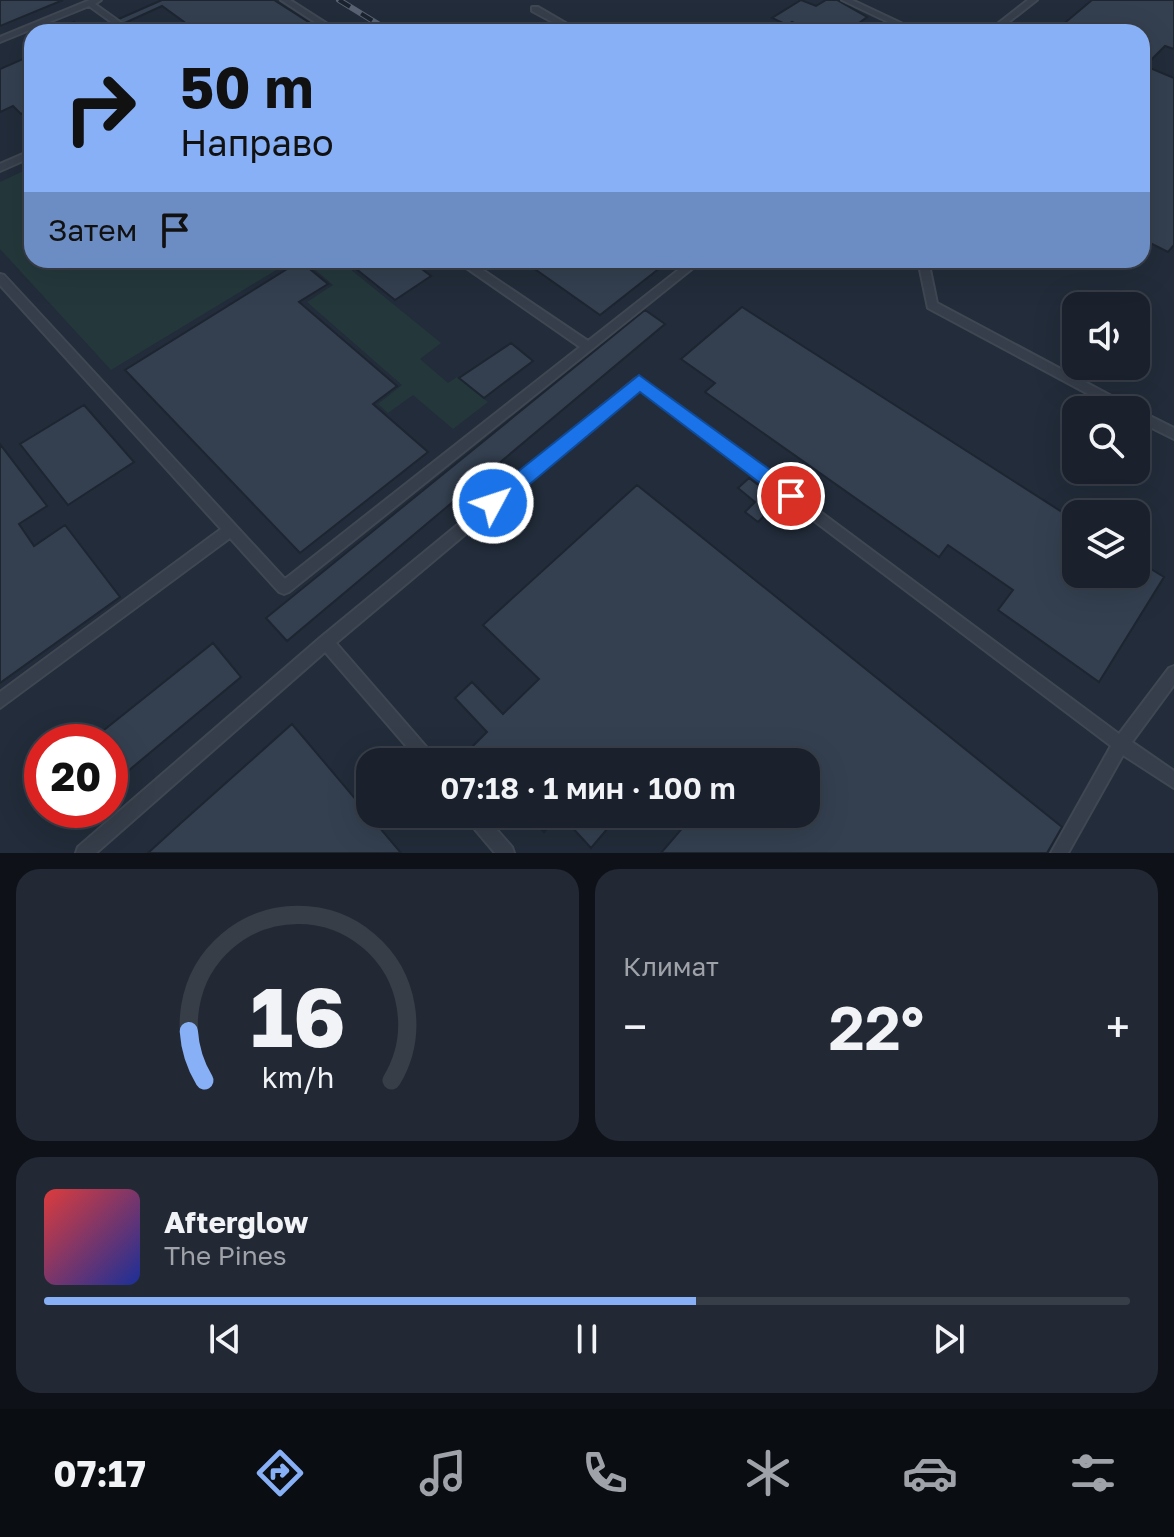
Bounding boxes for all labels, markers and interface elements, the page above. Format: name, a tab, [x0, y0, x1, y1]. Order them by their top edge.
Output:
text: 50 m	[180, 53, 314, 120]
icon: right	[48, 56, 152, 160]
text: Направо	[180, 121, 334, 164]
icon: arrive	[153, 208, 197, 252]
text: Затем	[48, 212, 137, 248]
map controls	[1062, 292, 1150, 588]
button: sound	[1062, 292, 1150, 380]
button: search	[1062, 396, 1150, 484]
position arrow	[451, 461, 535, 545]
pin	[757, 462, 825, 530]
icon: arrive	[769, 474, 813, 518]
button: layers	[1062, 500, 1150, 588]
speed limit sign: 20	[24, 724, 128, 828]
text: 07:18 · 1 мин · 100 m	[440, 770, 736, 806]
text: Климат	[623, 951, 719, 982]
text: 16	[250, 965, 345, 1065]
text: 22°	[829, 991, 924, 1063]
text: −	[623, 1000, 647, 1053]
text: +	[1106, 1000, 1130, 1053]
text: km/h	[261, 1060, 334, 1094]
text: Afterglow	[164, 1204, 308, 1240]
text: The Pines	[164, 1240, 287, 1271]
icon: previous	[203, 1317, 247, 1361]
icon: pause	[565, 1317, 609, 1361]
icon: next	[927, 1317, 971, 1361]
icon: directions	[252, 1445, 308, 1501]
icon: music	[415, 1445, 471, 1501]
icon: phone	[577, 1445, 633, 1501]
icon: climate	[740, 1445, 796, 1501]
icon: car	[902, 1445, 958, 1501]
icon: filters	[1065, 1445, 1121, 1501]
text: 07:17	[53, 1452, 146, 1495]

